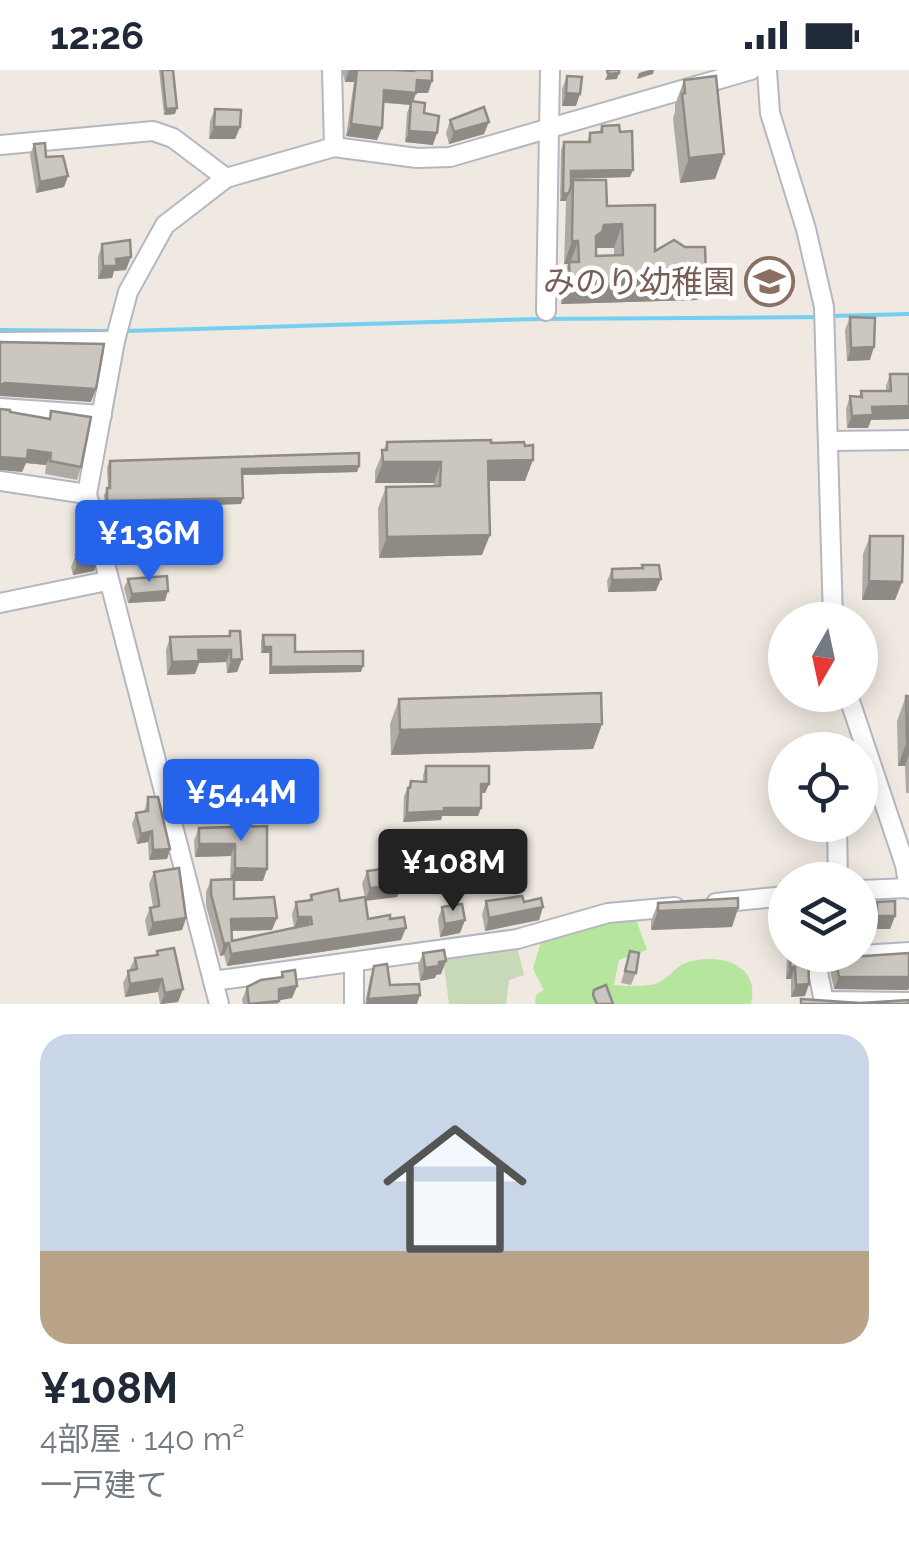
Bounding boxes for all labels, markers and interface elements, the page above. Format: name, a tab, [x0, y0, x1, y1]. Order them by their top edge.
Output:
text: 12:26	[50, 13, 144, 58]
school or university icon: みのり幼稚園	[744, 256, 796, 308]
place label: みのり幼稚園	[543, 263, 735, 300]
pin: ¥136M	[79, 500, 219, 585]
text: ¥136M	[97, 514, 201, 551]
north arrow	[768, 602, 878, 712]
map controls	[768, 602, 878, 972]
button: locate	[768, 732, 878, 842]
pin: ¥54.4M	[160, 759, 322, 844]
text: ¥54.4M	[185, 773, 297, 810]
pin: ¥108M	[383, 829, 523, 914]
text: ¥108M	[400, 843, 506, 880]
button: layers	[768, 862, 878, 972]
icon: home	[365, 1099, 545, 1279]
text: ¥108M	[40, 1364, 178, 1413]
text: 4部屋 · 140 m²	[40, 1420, 245, 1457]
text: 一戸建て	[40, 1466, 168, 1503]

